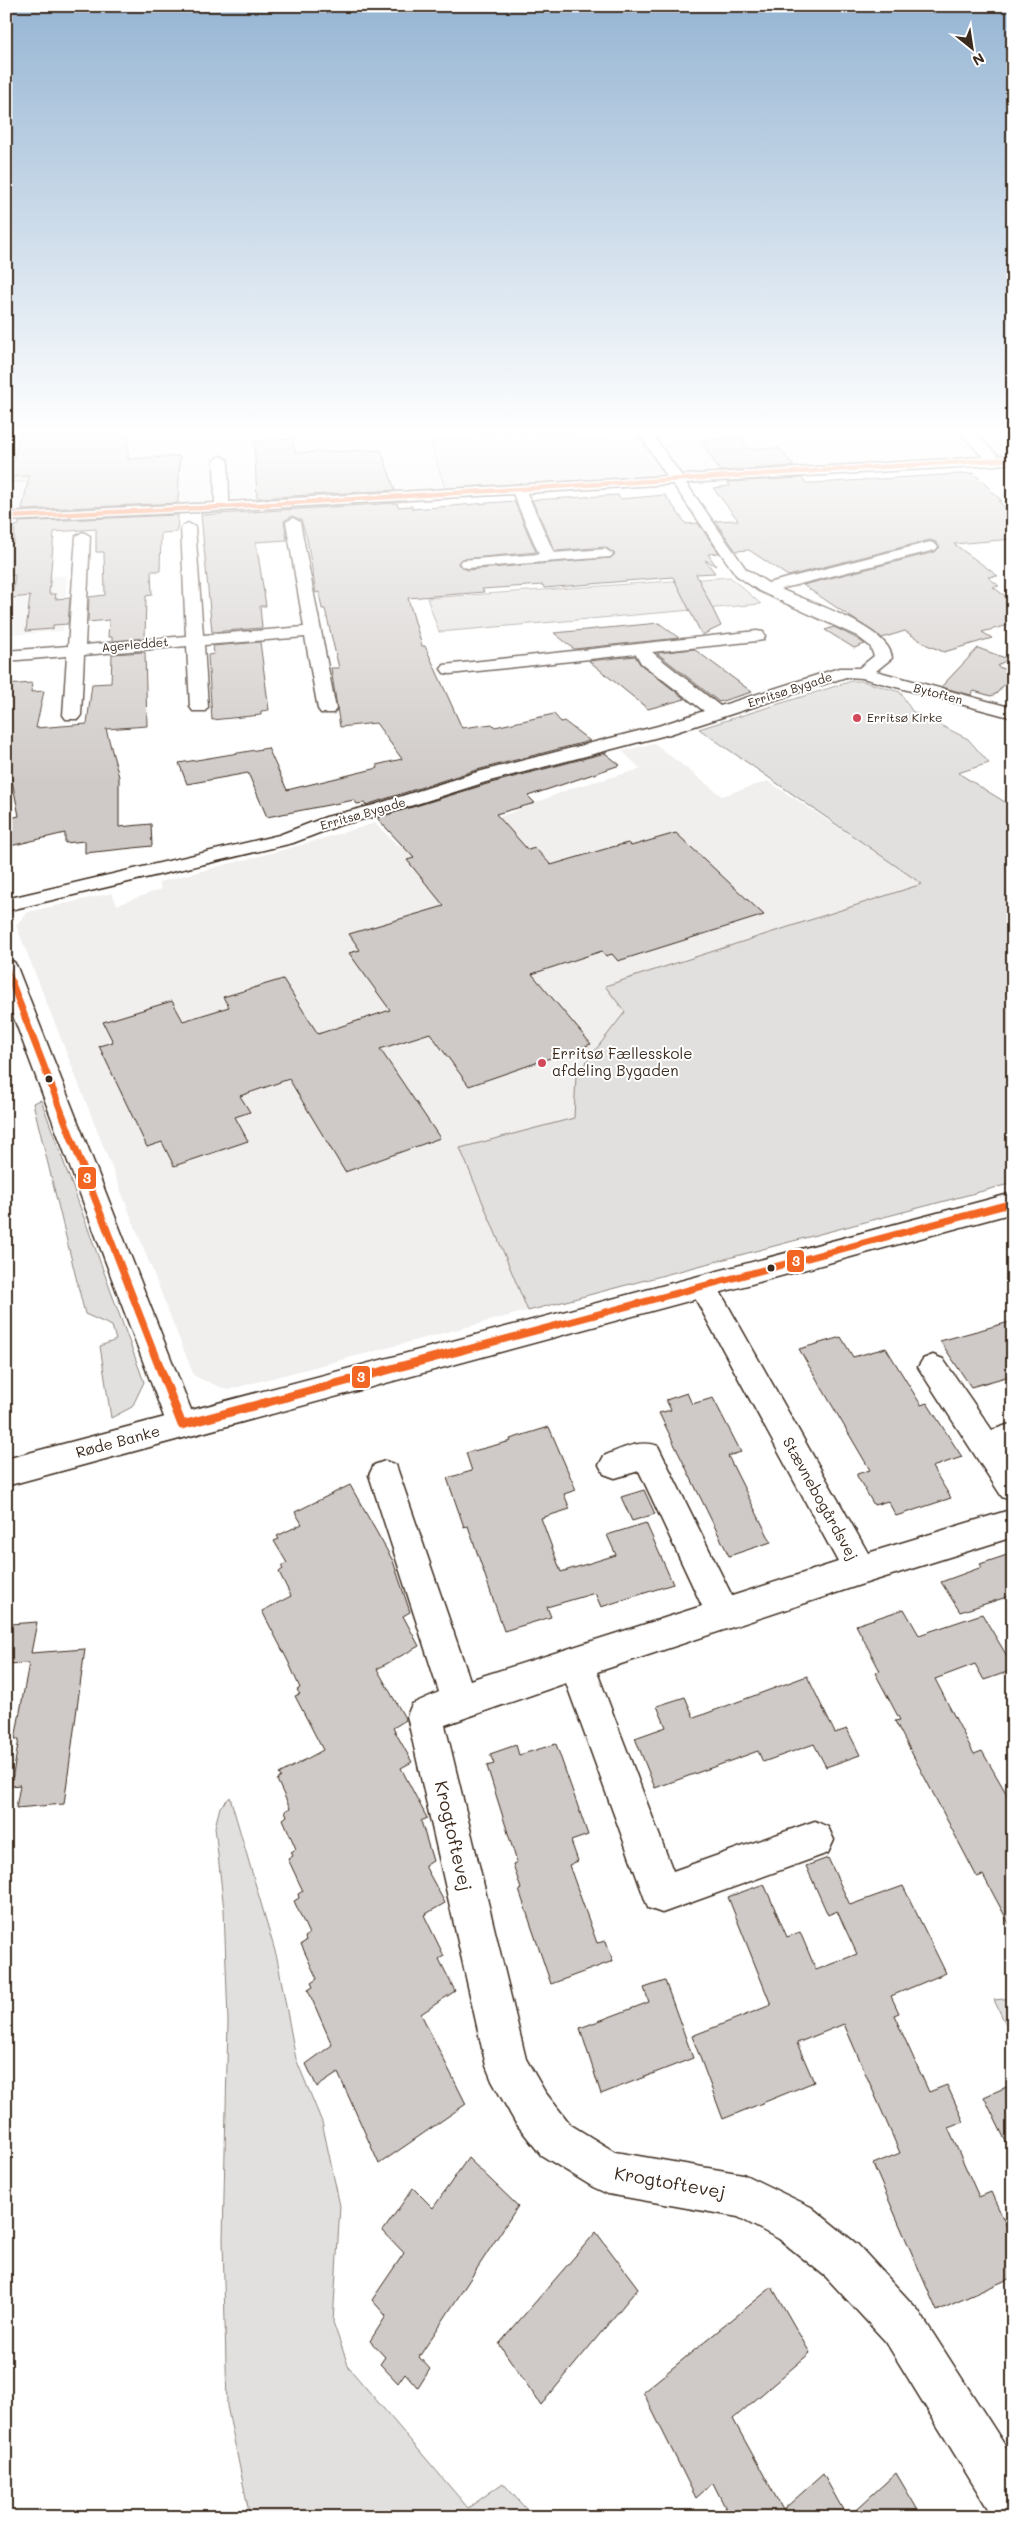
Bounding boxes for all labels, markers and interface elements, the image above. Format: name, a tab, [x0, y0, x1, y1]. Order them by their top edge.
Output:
north arrow	[946, 22, 996, 72]
text: N	[969, 49, 988, 71]
street label: Agerleddet	[101, 633, 169, 655]
street label: Erritsø Bygade	[745, 668, 834, 710]
street label: Bytoften	[912, 679, 965, 707]
place label: Erritsø Kirke	[867, 709, 943, 725]
marker: Erritsø Kirke	[851, 712, 863, 724]
street label: Erritsø Bygade	[318, 793, 407, 833]
place label: Erritsø Fællesskole afdeling Bygaden	[552, 1043, 693, 1080]
marker: Erritsø Fællesskole afdeling Bygaden	[536, 1057, 548, 1069]
unlabelled marker	[44, 1074, 54, 1084]
line badge: 3	[77, 1166, 97, 1190]
text: 3	[83, 1168, 91, 1187]
line badge: 3	[786, 1249, 805, 1273]
text: 3	[792, 1251, 800, 1270]
unlabelled marker	[766, 1263, 776, 1273]
line badge: 3	[351, 1365, 371, 1389]
text: 3	[357, 1367, 365, 1386]
street label: Røde Banke	[73, 1420, 162, 1462]
street label: Stævnebogårdsvej	[779, 1433, 863, 1564]
street label: Krogtoftevej	[430, 1778, 478, 1893]
street label: Krogtoftevej	[613, 2160, 728, 2204]

